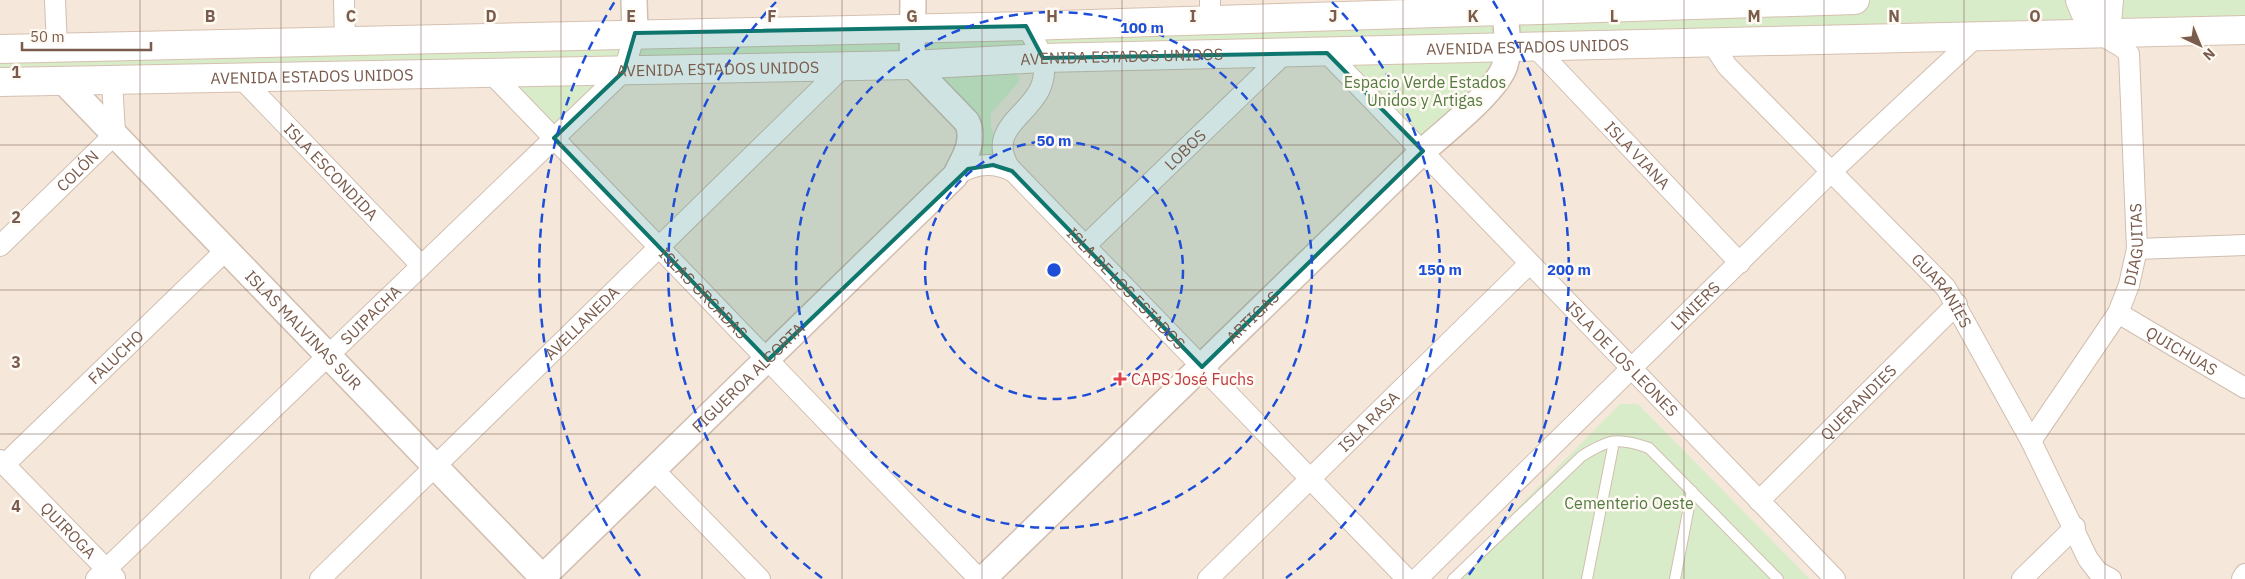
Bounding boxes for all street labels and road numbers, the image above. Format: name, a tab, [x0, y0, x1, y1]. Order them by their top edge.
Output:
street label: AVENIDA ESTADOS UNIDOS	[1426, 34, 1629, 59]
street label: AVENIDA ESTADOS UNIDOS	[1020, 44, 1223, 69]
street label: AVENIDA ESTADOS UNIDOS	[616, 57, 820, 81]
street label: AVENIDA ESTADOS UNIDOS	[210, 64, 414, 88]
street label: ISLA VIANA	[1601, 117, 1674, 193]
street label: ISLA ESCONDIDA	[280, 119, 382, 224]
street label: LOBOS	[1160, 125, 1210, 174]
street label: COLÓN	[52, 146, 103, 196]
street label: DIAGUITAS	[2119, 203, 2147, 288]
street label: ISLA DE LOS ESTADOS	[1063, 223, 1190, 354]
street label: ISLAS ORCADAS	[655, 243, 752, 343]
street label: GUARANÍES	[1907, 249, 1976, 331]
street label: ISLAS MALVINAS SUR	[241, 266, 366, 394]
street label: LINIERS	[1666, 277, 1724, 334]
street label: SUIPACHA	[336, 281, 405, 349]
street label: AVELLANEDA	[540, 282, 623, 364]
street label: ARTIGAS	[1222, 287, 1283, 347]
street label: ISLA DE LOS LEONES	[1562, 297, 1682, 421]
street label: FIGUEROA ALCORTA	[688, 318, 808, 437]
street label: QUICHUAS	[2142, 322, 2221, 380]
street label: FALUCHO	[84, 326, 148, 388]
street label: QUERANDIES	[1816, 360, 1900, 444]
street label: ISLA RASA	[1334, 387, 1403, 456]
street label: QUIROGA	[36, 498, 100, 563]

